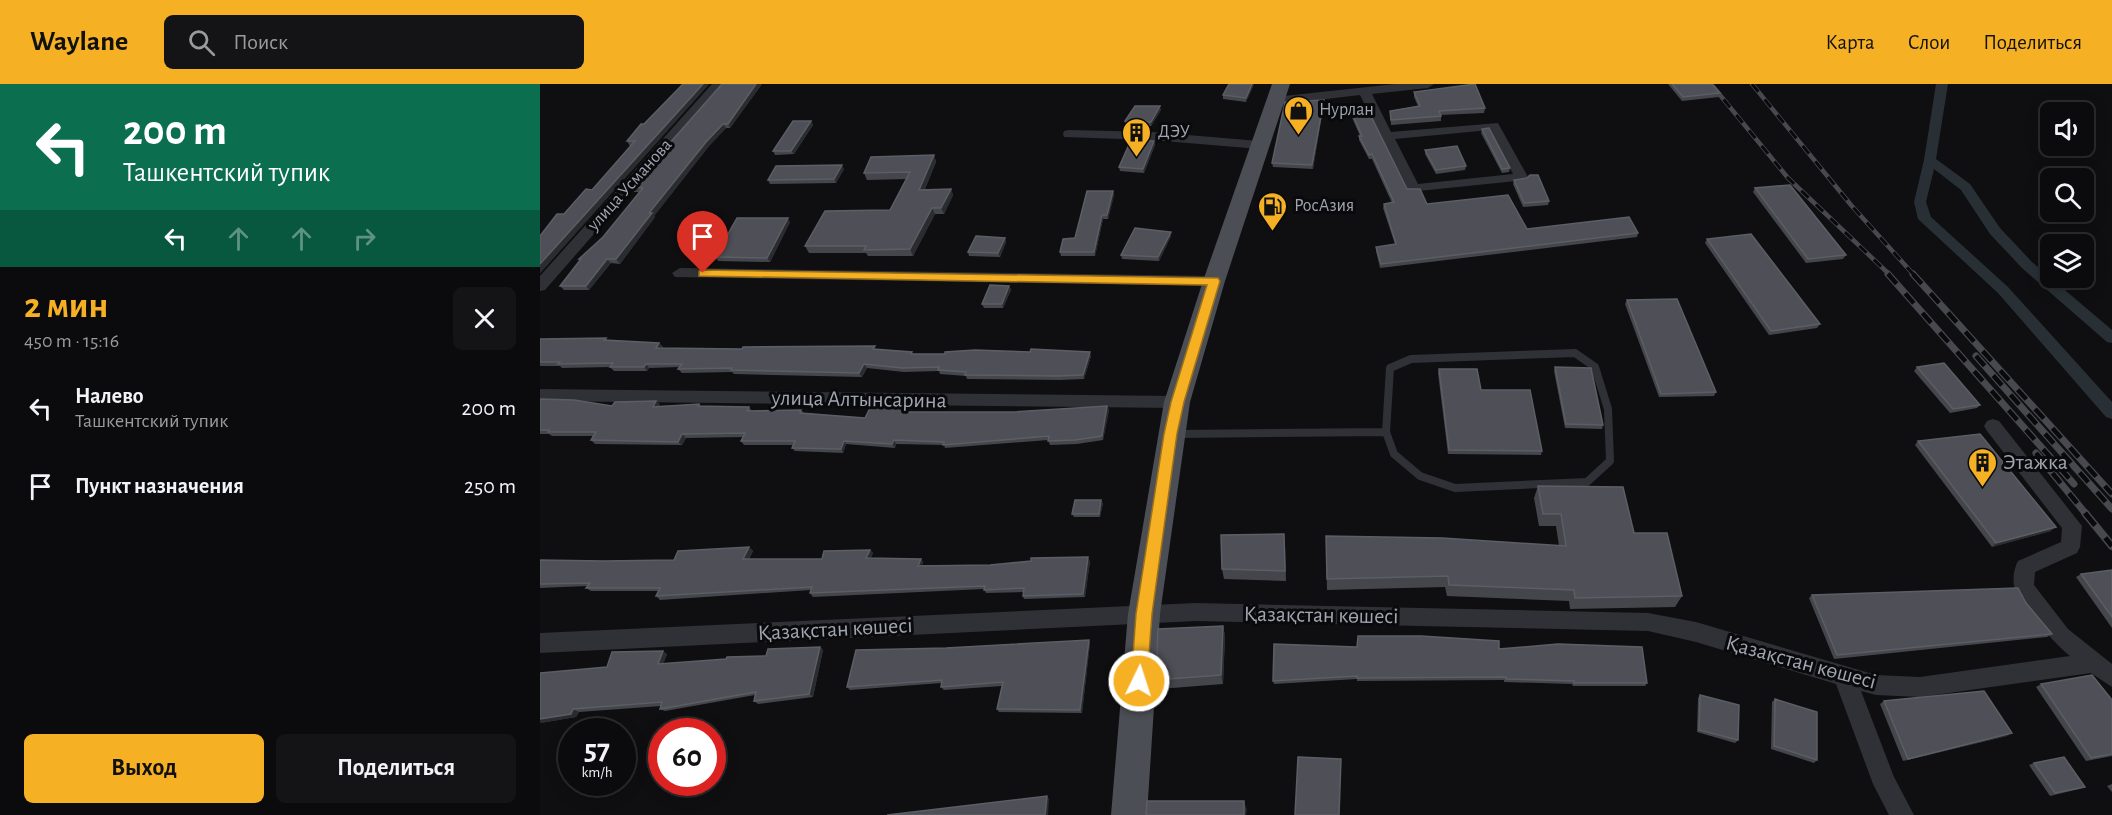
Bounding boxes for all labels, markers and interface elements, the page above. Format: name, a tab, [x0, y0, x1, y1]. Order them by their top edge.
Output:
search box	[164, 15, 584, 69]
icon: search	[185, 26, 218, 59]
text: Waylane	[30, 28, 128, 56]
text: Поиск	[233, 31, 288, 53]
text: Карта	[1825, 32, 1875, 53]
text: Слои	[1908, 32, 1950, 53]
text: Поделиться	[1983, 32, 2082, 53]
shop icon: Нурлан	[1282, 94, 1314, 136]
place label: Нурлан	[1319, 101, 1374, 119]
map controls	[2040, 102, 2094, 288]
button: sound	[2040, 102, 2094, 156]
icon: left	[24, 108, 102, 186]
text: 200 m	[123, 110, 227, 152]
building icon: ДЭУ	[1121, 116, 1153, 158]
place label: ДЭУ	[1158, 123, 1190, 141]
street label: улица Усманова	[584, 136, 676, 235]
text: Ташкентский тупик	[123, 159, 330, 186]
button: search	[2040, 168, 2094, 222]
fuel station icon: РосАзия	[1257, 190, 1289, 232]
place label: РосАзия	[1294, 197, 1354, 215]
pin	[677, 211, 728, 273]
icon: arrive	[686, 220, 719, 253]
icon: left	[159, 222, 192, 255]
icon: ahead	[222, 222, 255, 255]
icon: ahead	[285, 222, 318, 255]
icon: right	[348, 222, 381, 255]
button: layers	[2040, 234, 2094, 288]
button: close	[453, 287, 516, 350]
text: 2 мин	[24, 288, 108, 324]
text: 450 m · 15:16	[24, 331, 119, 351]
text: Налево	[75, 385, 144, 407]
street label: улица Алтынсарина	[770, 386, 947, 412]
icon: left	[24, 392, 57, 425]
text: 200 m	[462, 397, 516, 419]
text: Ташкентский тупик	[75, 411, 228, 431]
building icon: Этажка	[1966, 446, 1998, 488]
place label: Этажка	[2003, 451, 2068, 473]
icon: arrive	[24, 470, 57, 503]
text: Пункт назначения	[75, 475, 244, 497]
text: 250 m	[464, 475, 516, 497]
street label: Қазақстан көшесі	[1243, 603, 1399, 627]
street label: Қазақстан көшесі	[757, 614, 913, 644]
street label: Қазақстан көшесі	[1723, 631, 1879, 693]
position arrow	[1107, 649, 1171, 713]
speed limit sign: 60	[648, 718, 726, 796]
button: Выход	[24, 734, 264, 803]
button: Поделиться	[276, 734, 516, 803]
text: 57	[584, 735, 610, 765]
text: km/h	[582, 765, 612, 780]

